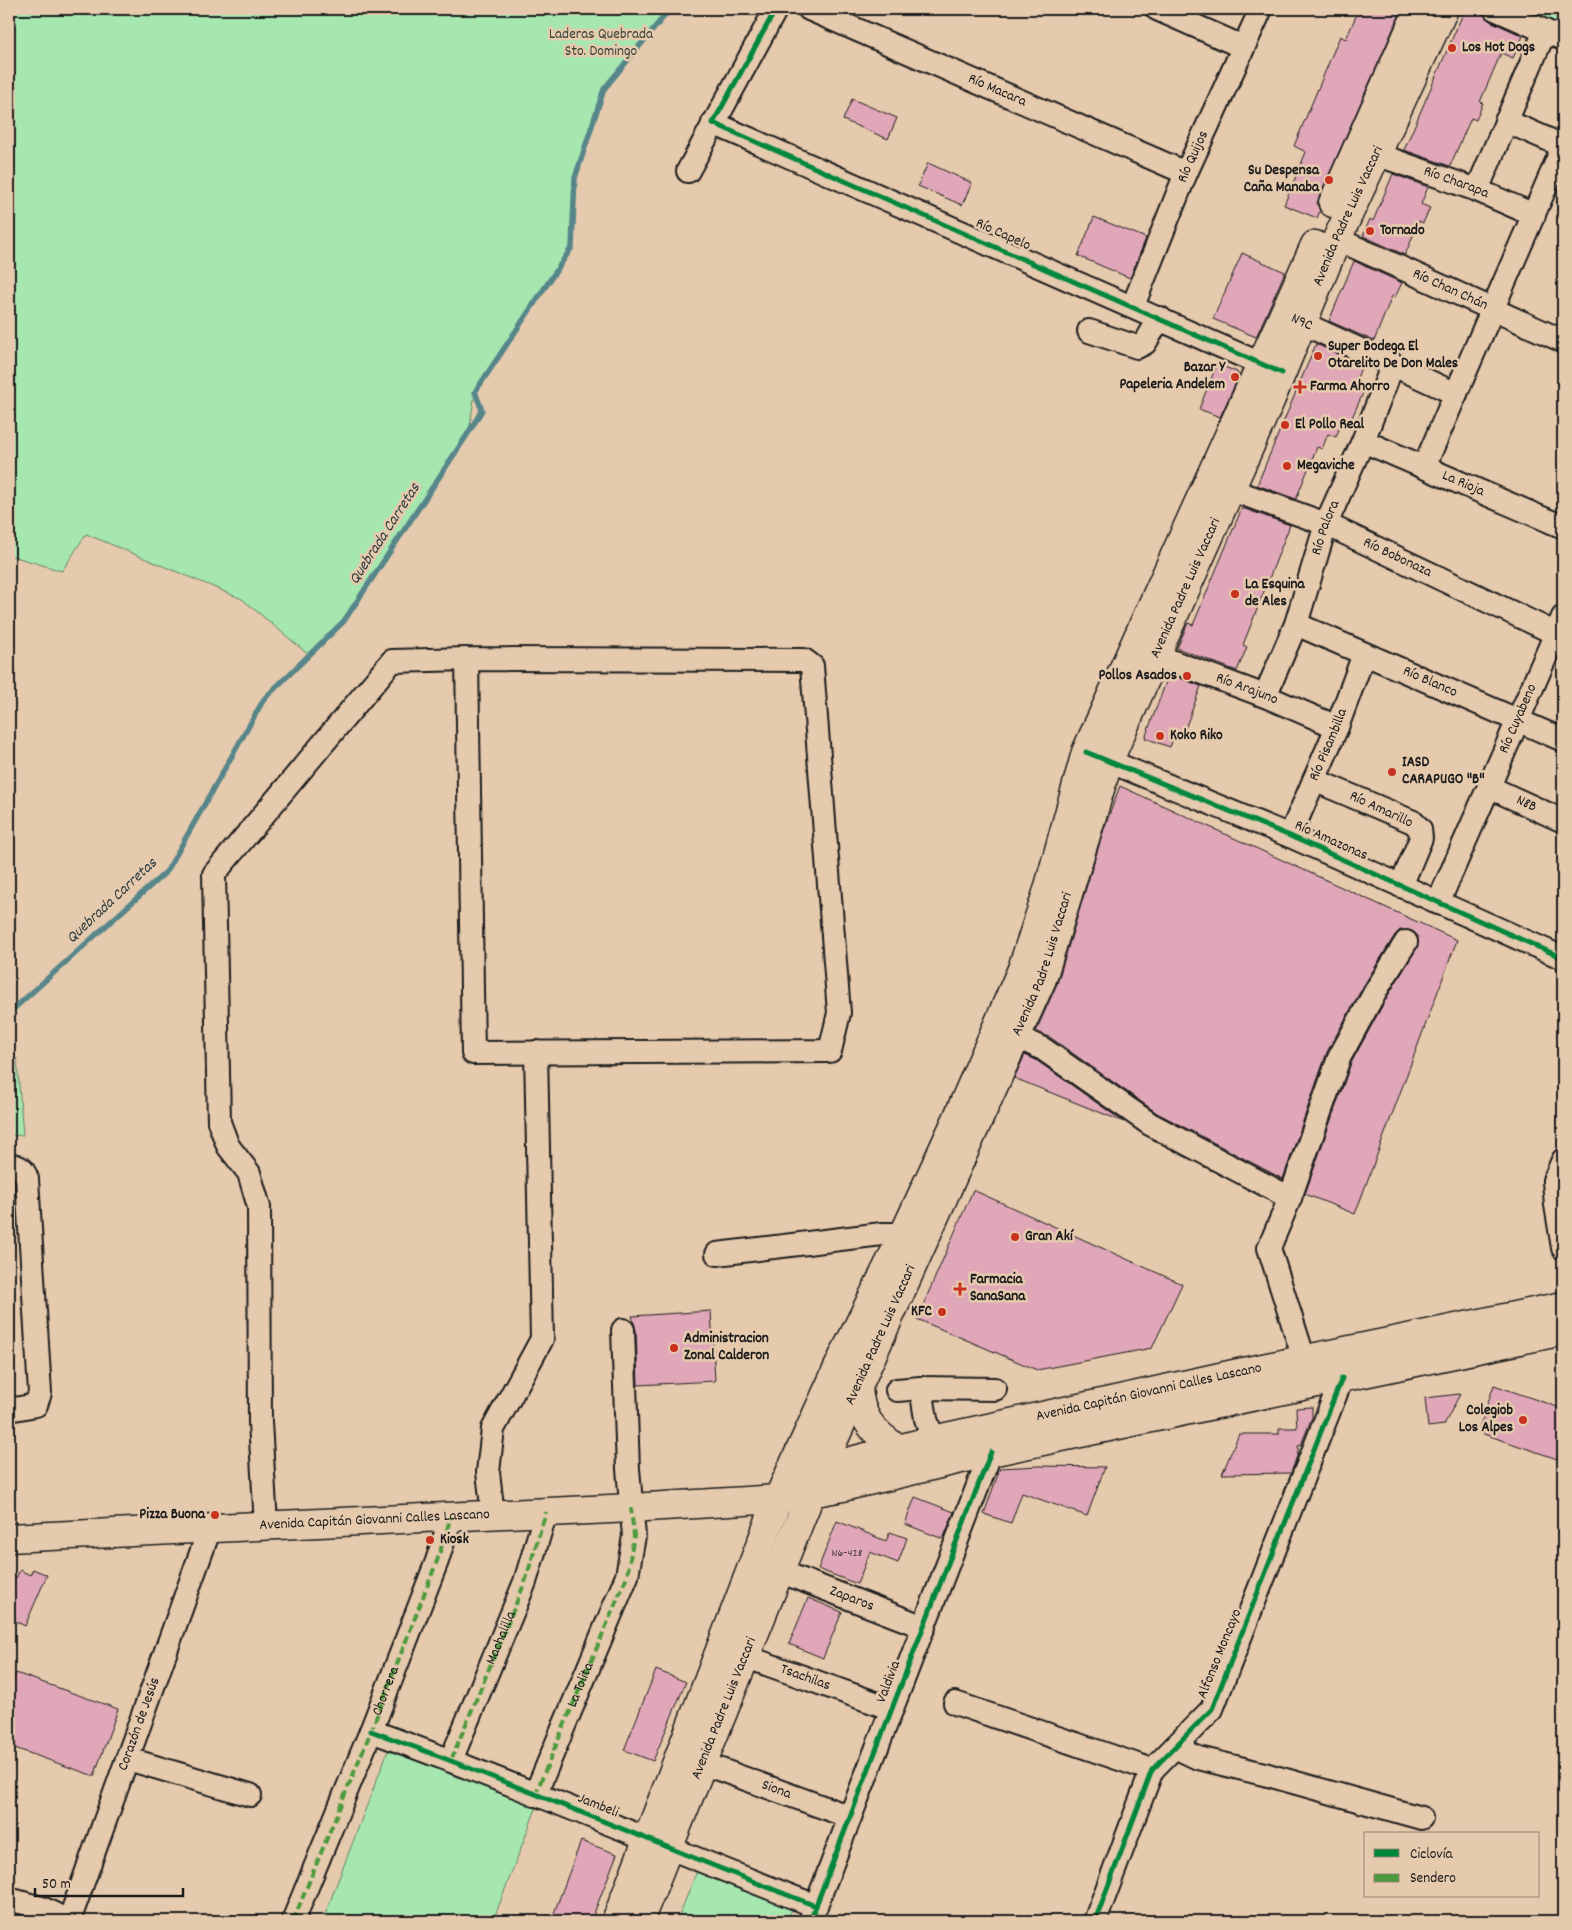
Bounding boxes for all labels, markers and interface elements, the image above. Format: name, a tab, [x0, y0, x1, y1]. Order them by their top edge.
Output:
park label: Laderas Quebrada Sto. Domingo	[549, 24, 654, 63]
place label: Los Hot Dogs	[1462, 37, 1535, 59]
marker: Los Hot Dogs	[1446, 42, 1458, 54]
street label: Río Macara	[964, 68, 1031, 114]
street label: Río Quijos	[1172, 127, 1215, 186]
street label: Avenida Padre Luis Vaccari	[1308, 142, 1390, 290]
place label: Su Despensa Caña Manaba	[1244, 160, 1320, 199]
street label: Río Charapa	[1420, 161, 1493, 205]
marker: Su Despensa Caña Manaba	[1323, 174, 1335, 186]
street label: Río Capelo	[972, 213, 1034, 257]
place label: Tornado	[1380, 220, 1425, 242]
marker: Tornado	[1364, 225, 1376, 237]
street label: Río Chan Chán	[1409, 263, 1491, 317]
street label: N9C	[1287, 308, 1316, 337]
place label: Super Bodega El Otarelito De Don Males	[1328, 336, 1458, 375]
marker: Super Bodega El Otarelito De Don Males	[1312, 350, 1324, 362]
place label: Bazar Y Papeleria Andelem	[1119, 357, 1227, 396]
marker: Bazar Y Papeleria Andelem	[1229, 371, 1241, 383]
place label: Farma Ahorro	[1310, 376, 1390, 398]
marker: Farma Ahorro	[1294, 381, 1306, 393]
place label: El Pollo Real	[1295, 414, 1364, 436]
marker: El Pollo Real	[1279, 419, 1291, 431]
place label: Megaviche	[1297, 455, 1355, 477]
marker: Megaviche	[1281, 460, 1293, 472]
street label: La Rioja	[1438, 465, 1489, 503]
water label: Quebrada Carretas	[344, 478, 427, 589]
street label: Río Palora	[1306, 496, 1346, 558]
street label: Avenida Padre Luis Vaccari	[1145, 514, 1227, 662]
street label: Río Bobonaza	[1359, 532, 1436, 584]
place label: La Esquina de Ales	[1245, 574, 1306, 613]
marker: La Esquina de Ales	[1229, 588, 1241, 600]
street label: Río Blanco	[1399, 661, 1461, 704]
place label: Pollos Asados	[1098, 665, 1177, 687]
street label: Río Arajuno	[1213, 668, 1282, 711]
marker: Pollos Asados	[1181, 670, 1193, 682]
street label: Río Cuyabeno	[1494, 680, 1544, 757]
street label: Río Pisambilla	[1304, 705, 1354, 785]
place label: Koko Riko	[1170, 725, 1223, 747]
marker: Koko Riko	[1154, 730, 1166, 742]
place label: IASD CARAPUGO "B"	[1402, 752, 1485, 791]
marker: IASD CARAPUGO "B"	[1386, 766, 1398, 778]
street label: Río Amarillo	[1346, 786, 1417, 834]
street label: N8B	[1512, 790, 1540, 818]
street label: Río Amazonas	[1291, 815, 1371, 867]
water label: Quebrada Carretas	[61, 852, 163, 949]
street label: Avenida Padre Luis Vaccari	[1007, 889, 1079, 1040]
place label: Gran Akí	[1025, 1226, 1075, 1248]
marker: Gran Akí	[1009, 1231, 1021, 1243]
street label: Avenida Padre Luis Vaccari	[840, 1261, 922, 1409]
place label: Farmacia SanaSana	[970, 1269, 1026, 1308]
marker: Farmacia SanaSana	[954, 1283, 966, 1295]
place label: KFC	[911, 1301, 933, 1323]
marker: KFC	[936, 1306, 948, 1318]
place label: Administracion Zonal Calderon	[684, 1328, 769, 1367]
marker: Administracion Zonal Calderon	[668, 1342, 680, 1354]
street label: Avenida Capitán Giovanni Calles Lascano	[1034, 1357, 1264, 1428]
place label: Colegiob Los Alpes	[1459, 1400, 1513, 1439]
marker: Colegiob Los Alpes	[1517, 1414, 1529, 1426]
place label: Pizza Buona	[139, 1504, 206, 1526]
street label: Avenida Capitán Giovanni Calles Lascano	[259, 1504, 491, 1537]
marker: Pizza Buona	[209, 1509, 221, 1521]
place label: Kiosk	[440, 1529, 469, 1551]
marker: Kiosk	[424, 1534, 436, 1546]
house number: N6-428	[832, 1545, 863, 1562]
street label: Zaparos	[826, 1581, 877, 1618]
street label: Alfonso Moncayo	[1192, 1605, 1248, 1702]
street label: Machalilla	[481, 1607, 523, 1668]
street label: Avenida Padre Luis Vaccari	[686, 1634, 763, 1783]
street label: Valdivia	[871, 1657, 907, 1706]
street label: La Tolita	[562, 1659, 601, 1711]
street label: Tsachilas	[777, 1659, 834, 1697]
street label: Chorrera	[367, 1662, 406, 1719]
street label: Corazón de Jesús	[113, 1675, 166, 1774]
street label: Siona	[758, 1775, 795, 1806]
street label: Jambeli	[574, 1788, 622, 1824]
legend	[1364, 1832, 1540, 1898]
text: Ciclovía	[1410, 1844, 1453, 1866]
scale bar	[35, 1865, 182, 1897]
text: Sendero	[1410, 1868, 1456, 1890]
text: 50 m	[42, 1874, 71, 1896]

